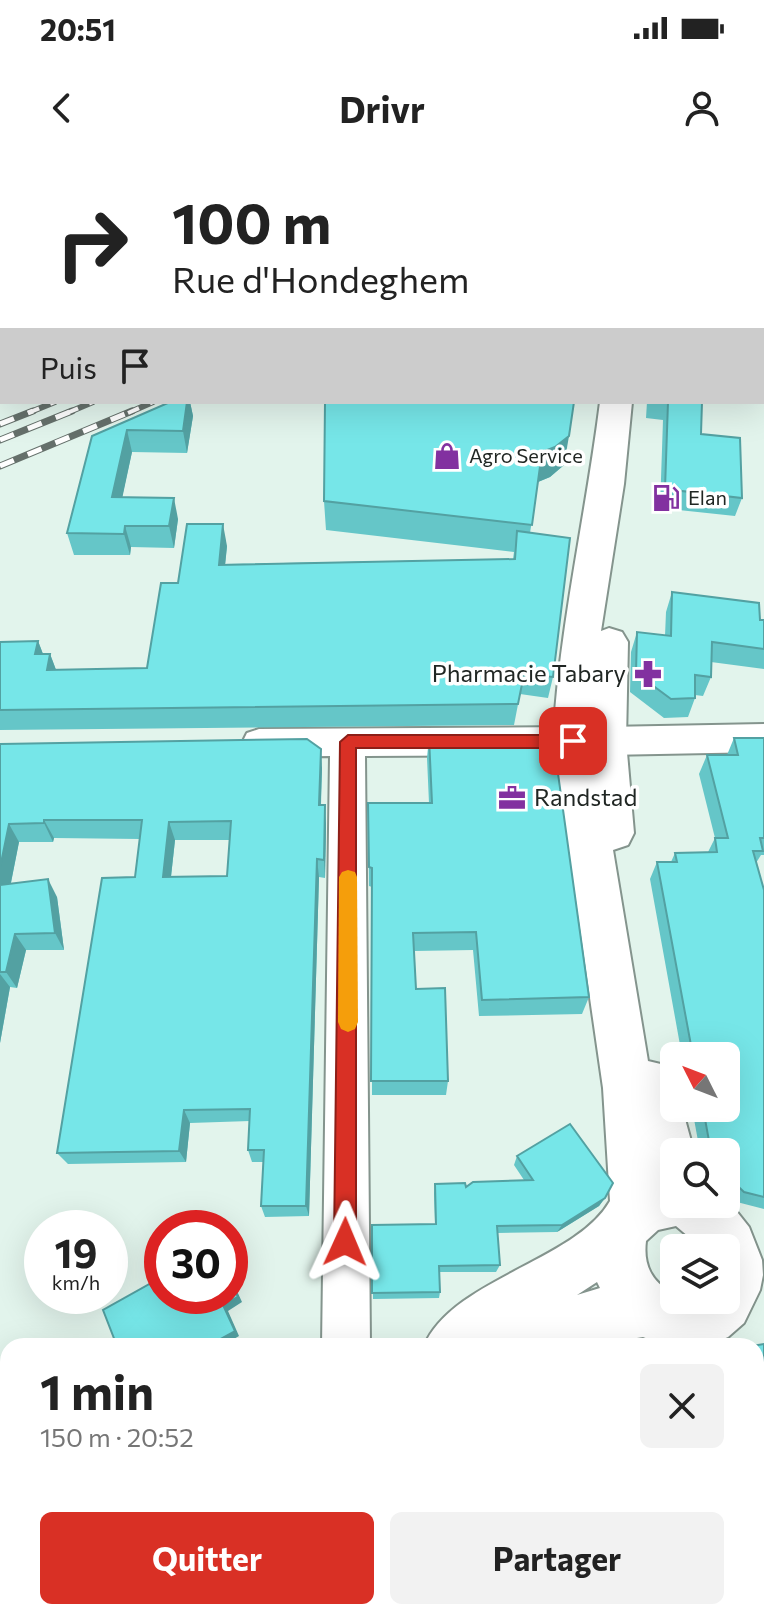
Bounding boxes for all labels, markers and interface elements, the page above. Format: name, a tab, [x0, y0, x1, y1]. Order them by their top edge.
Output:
text: 20:51	[40, 10, 116, 47]
icon: back	[40, 86, 84, 130]
text: Drivr	[339, 86, 425, 130]
icon: person	[680, 86, 724, 130]
text: 100 m	[172, 187, 331, 256]
icon: right	[40, 192, 144, 296]
text: Rue d'Hondeghem	[172, 256, 469, 300]
icon: arrive	[113, 344, 157, 388]
text: Puis	[40, 348, 97, 385]
shop icon: Agro Service	[432, 441, 462, 471]
place label: Agro Service	[469, 443, 583, 467]
fuel station icon: Elan	[651, 483, 681, 513]
place label: Elan	[688, 485, 727, 509]
place label: Pharmacie Tabary	[432, 658, 626, 687]
pharmacy icon: Pharmacie Tabary	[633, 659, 663, 689]
pin	[539, 707, 607, 775]
icon: arrive	[551, 719, 595, 763]
place label: Randstad	[534, 782, 637, 811]
office icon: Randstad	[497, 783, 527, 813]
north arrow	[660, 1042, 740, 1122]
map controls	[660, 1042, 740, 1314]
button: search	[660, 1138, 740, 1218]
position arrow	[303, 1200, 387, 1284]
speed limit sign: 30	[144, 1210, 248, 1314]
text: 19	[55, 1227, 97, 1276]
button: layers	[660, 1234, 740, 1314]
text: km/h	[52, 1270, 100, 1294]
text: 1 min	[40, 1361, 154, 1420]
button: close	[640, 1364, 724, 1448]
text: 150 m · 20:52	[40, 1421, 194, 1452]
button: Quitter	[40, 1512, 374, 1604]
button: Partager	[390, 1512, 724, 1604]

